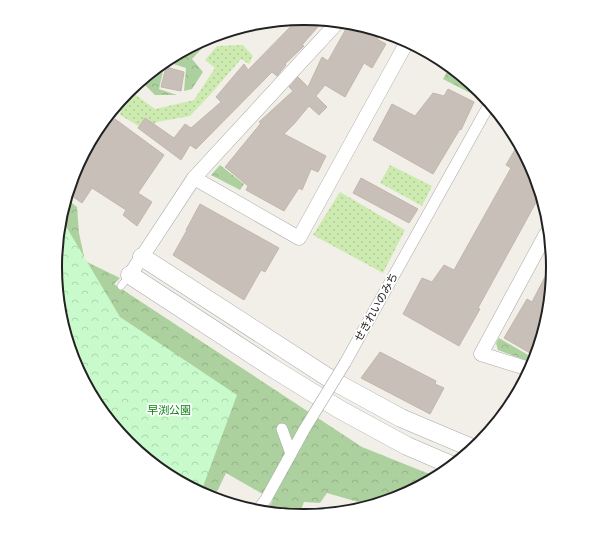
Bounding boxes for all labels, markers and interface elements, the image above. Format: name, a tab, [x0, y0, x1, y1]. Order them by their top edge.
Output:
street label: せきれいのみち	[351, 270, 401, 344]
park label: 早渕公園	[147, 403, 191, 417]

